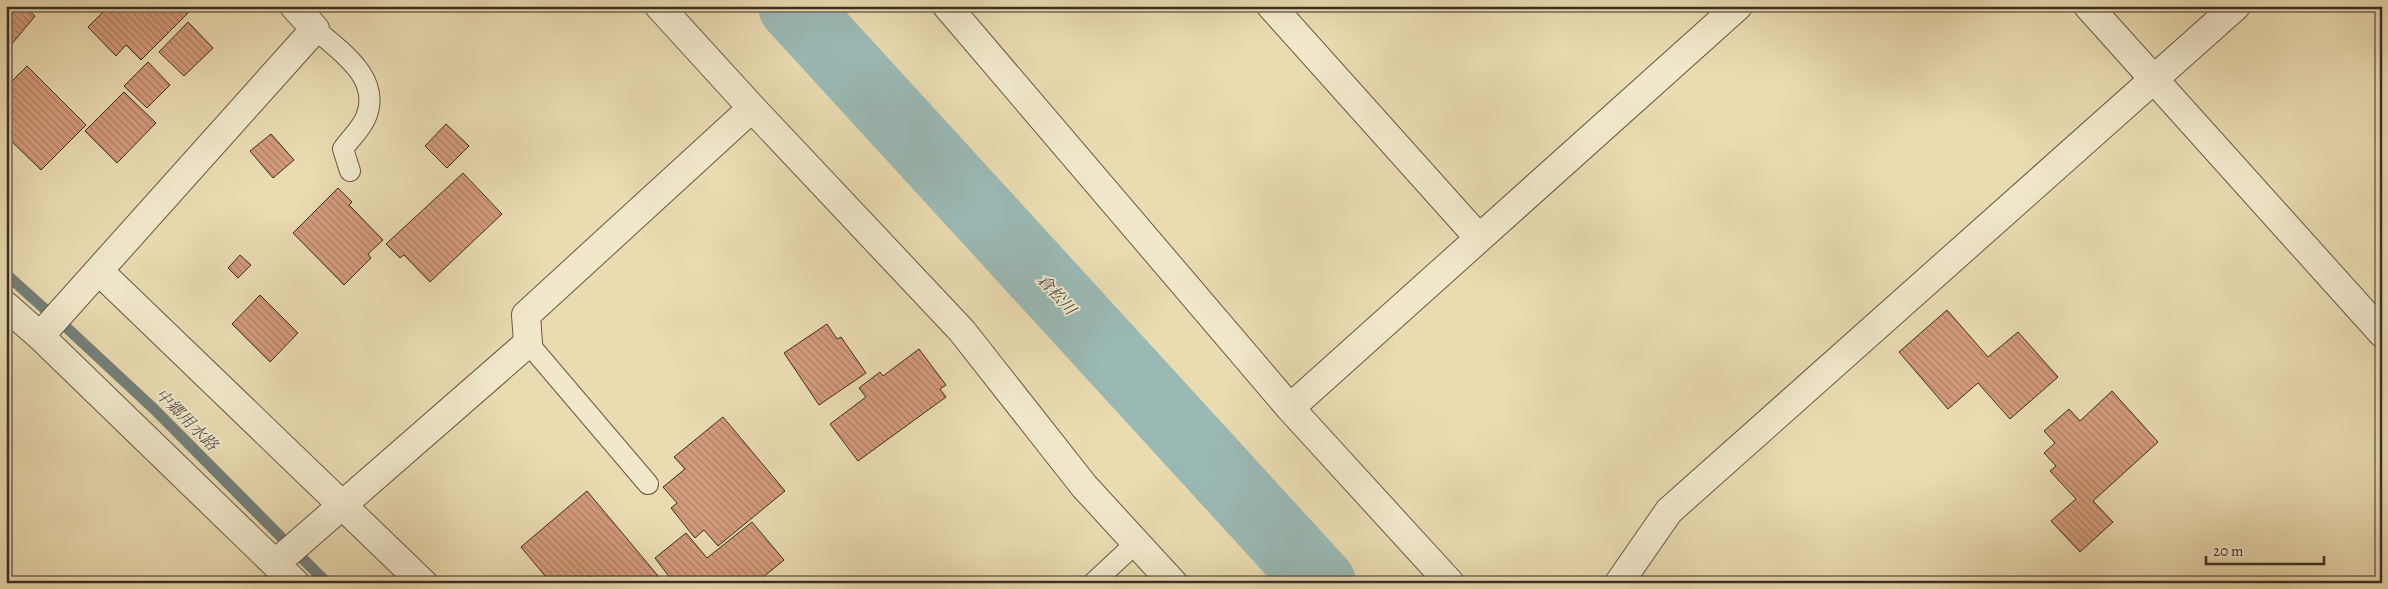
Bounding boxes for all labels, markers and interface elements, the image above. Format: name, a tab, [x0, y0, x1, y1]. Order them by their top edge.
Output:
water label: 倉松川	[1032, 269, 1082, 321]
water label: 中郷用水路	[150, 384, 223, 456]
scale bar	[2206, 534, 2323, 566]
text: 20 m	[2213, 541, 2244, 561]

